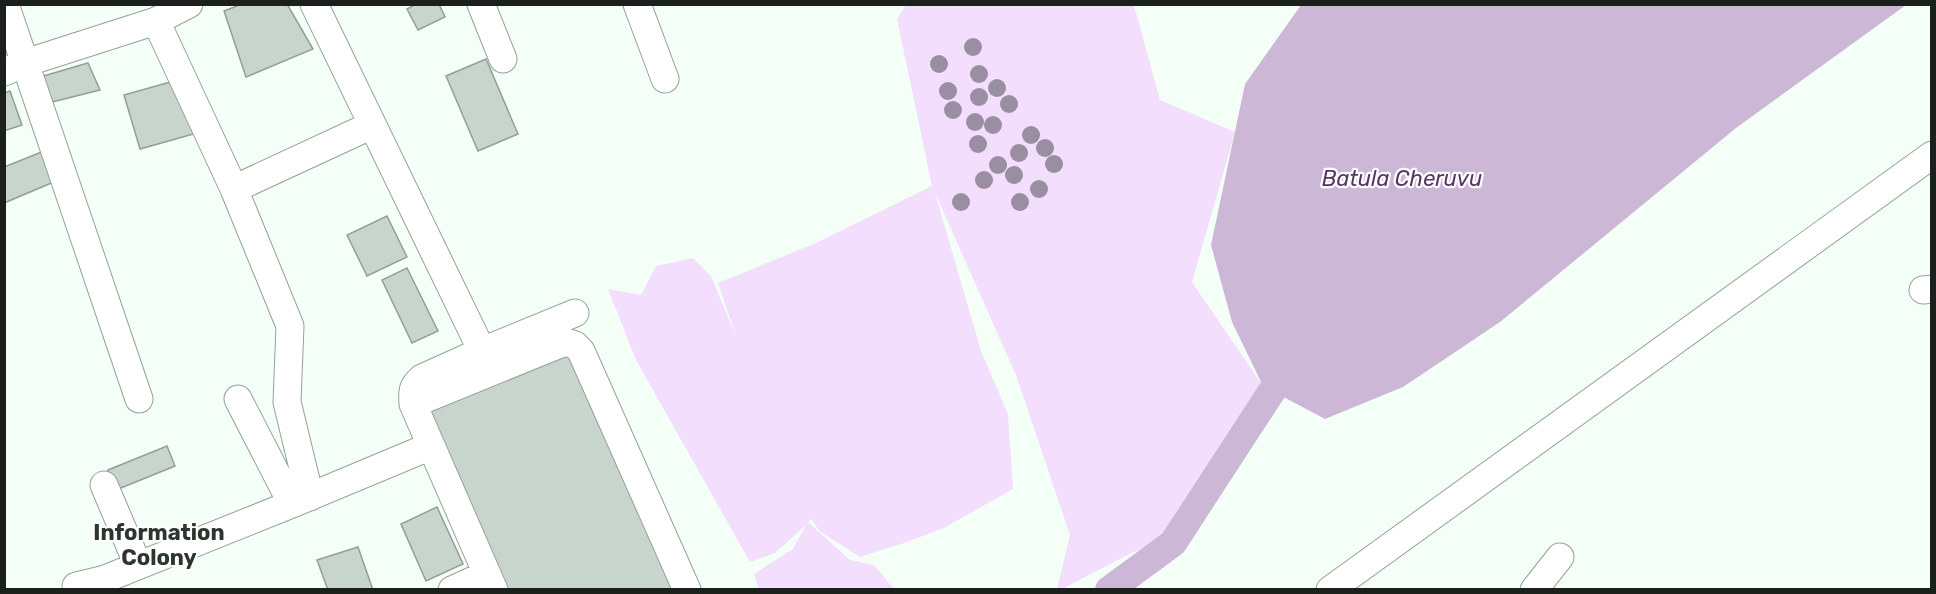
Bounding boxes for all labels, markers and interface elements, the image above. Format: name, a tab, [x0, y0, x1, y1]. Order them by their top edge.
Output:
water label: Batula Cheruvu	[1322, 165, 1482, 192]
district label: Information Colony	[93, 519, 225, 571]

